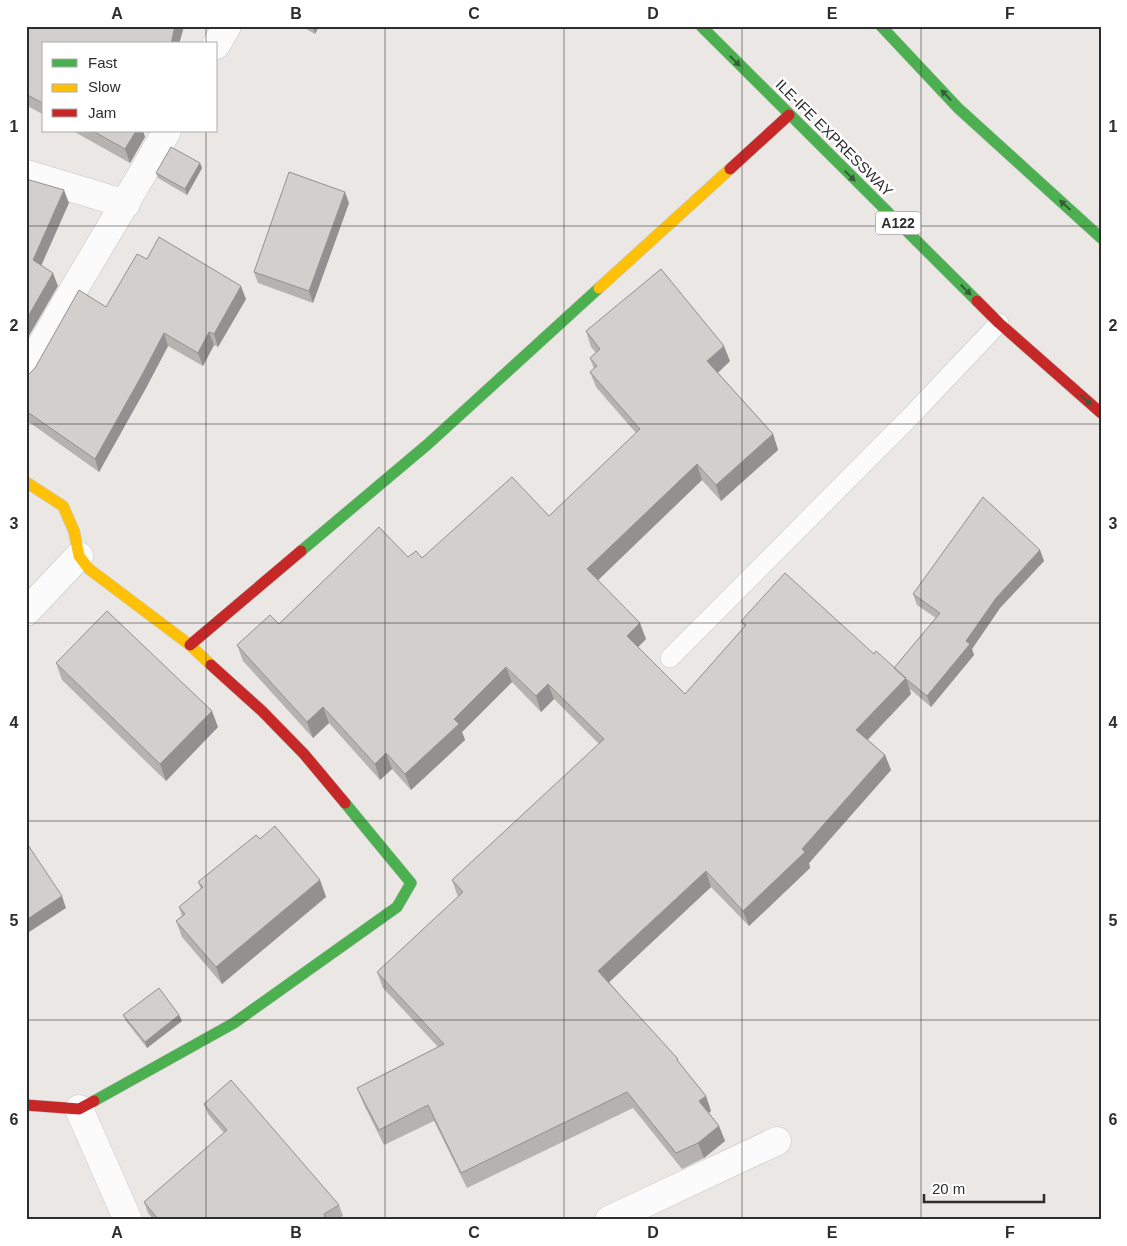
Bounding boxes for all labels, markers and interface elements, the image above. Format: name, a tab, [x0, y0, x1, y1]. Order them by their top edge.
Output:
text: A	[111, 5, 123, 22]
text: B	[290, 5, 302, 22]
text: C	[468, 5, 480, 22]
text: D	[647, 5, 659, 22]
text: E	[827, 5, 838, 22]
text: F	[1005, 5, 1015, 22]
legend	[42, 42, 218, 132]
text: Fast	[88, 54, 118, 71]
one-way arrow	[729, 55, 741, 67]
street label: ILE-IFE EXPRESSWAY	[772, 76, 896, 200]
text: Slow	[88, 78, 121, 95]
one-way arrow	[940, 89, 952, 101]
text: Jam	[88, 104, 116, 121]
text: 1	[10, 118, 19, 135]
text: 1	[1109, 118, 1118, 135]
one-way arrow	[844, 169, 856, 181]
one-way arrow	[1059, 199, 1071, 211]
road number: A122	[876, 212, 920, 234]
one-way arrow	[959, 284, 971, 296]
text: 2	[10, 317, 19, 334]
text: 2	[1109, 317, 1118, 334]
one-way arrow	[1079, 394, 1092, 405]
text: 3	[10, 515, 19, 532]
text: 3	[1109, 515, 1118, 532]
text: 4	[10, 714, 19, 731]
text: 4	[1109, 714, 1118, 731]
text: 5	[10, 912, 19, 929]
text: 5	[1109, 912, 1118, 929]
text: 6	[10, 1111, 19, 1128]
text: 6	[1109, 1111, 1118, 1128]
scale bar	[924, 1171, 1044, 1203]
text: 20 m	[932, 1180, 965, 1197]
text: A	[111, 1224, 123, 1241]
text: B	[290, 1224, 302, 1241]
text: C	[468, 1224, 480, 1241]
text: D	[647, 1224, 659, 1241]
text: E	[827, 1224, 838, 1241]
text: F	[1005, 1224, 1015, 1241]

